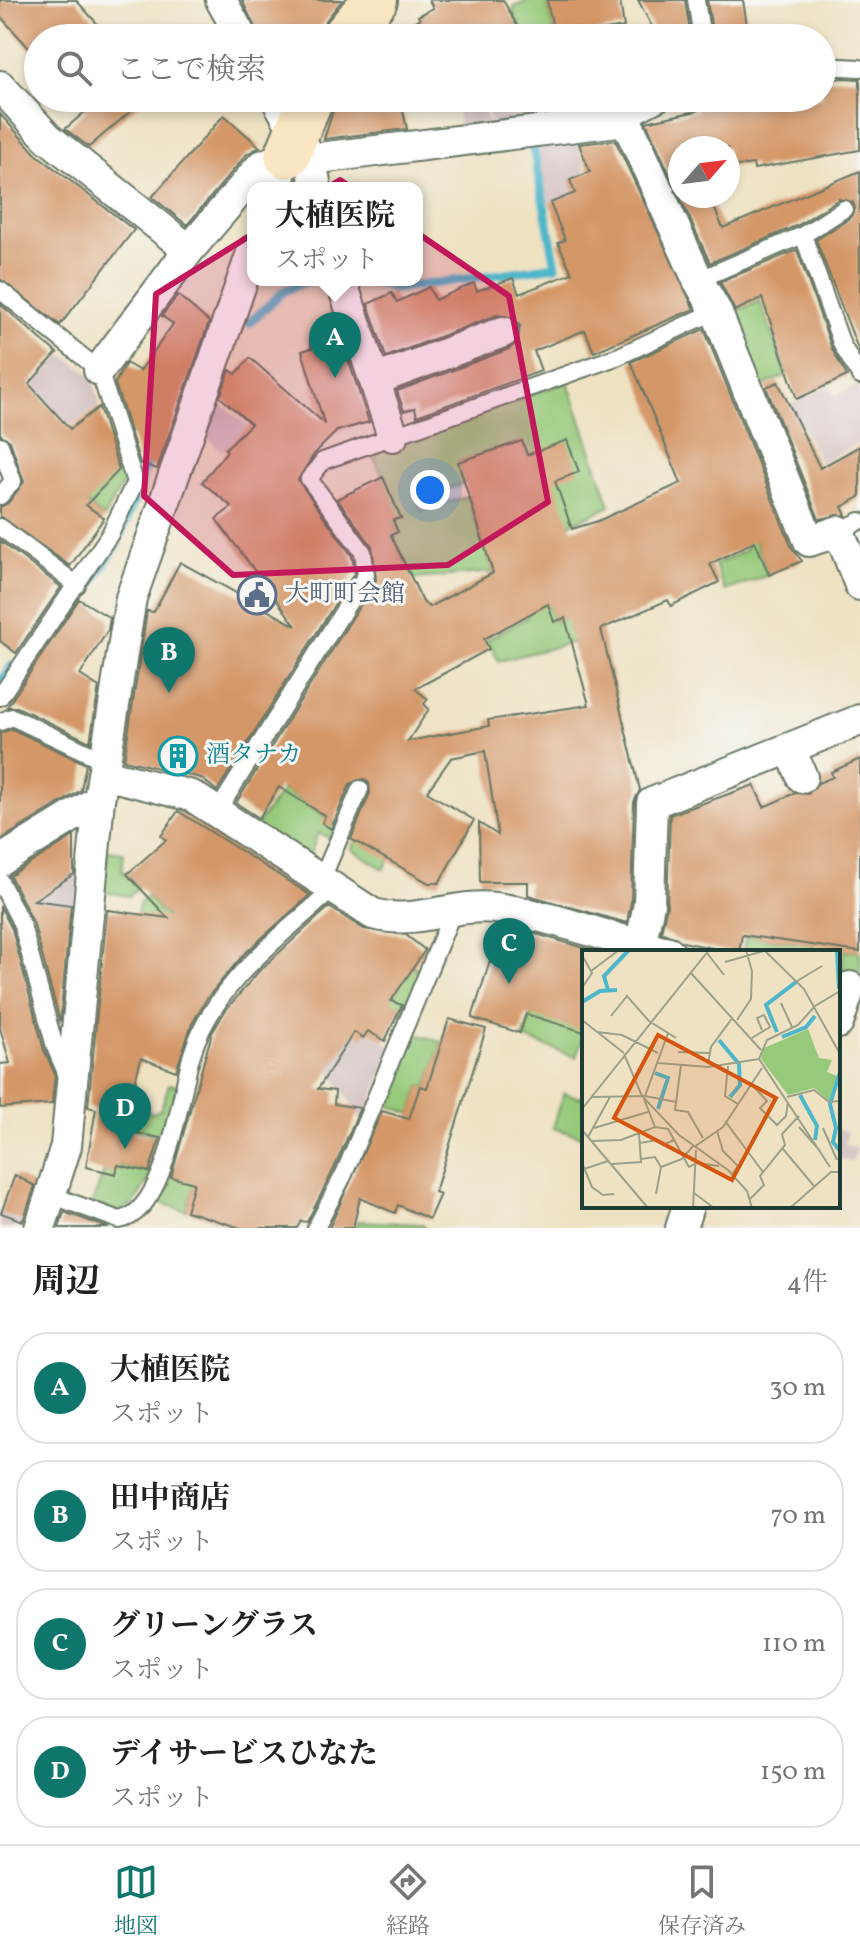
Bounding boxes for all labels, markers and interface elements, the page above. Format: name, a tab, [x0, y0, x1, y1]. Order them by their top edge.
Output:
search box	[24, 24, 836, 112]
icon: search	[52, 46, 96, 90]
text: ここで検索	[116, 50, 266, 92]
north arrow	[668, 136, 740, 208]
popup	[247, 182, 423, 286]
text: 大植医院	[275, 196, 395, 238]
text: スポット	[275, 243, 379, 279]
pin: A	[309, 312, 361, 378]
your location	[410, 470, 450, 510]
public building icon: 大町町会館	[236, 574, 278, 616]
place label: 大町町会館	[285, 578, 405, 612]
pin: B	[143, 627, 195, 693]
building icon: 酒タナカ	[157, 735, 199, 777]
place label: 酒タナカ	[206, 739, 302, 773]
pin: C	[483, 918, 535, 984]
inset map	[582, 950, 840, 1208]
pin: D	[99, 1083, 151, 1149]
text: 周辺	[32, 1260, 100, 1307]
text: 4件	[786, 1265, 828, 1301]
text: 大植医院	[110, 1350, 230, 1392]
text: A	[51, 1370, 69, 1406]
text: 30 m	[769, 1370, 826, 1406]
text: スポット	[110, 1397, 214, 1433]
text: 田中商店	[110, 1478, 230, 1520]
text: B	[51, 1498, 69, 1534]
text: 70 m	[771, 1498, 826, 1534]
text: スポット	[110, 1525, 214, 1561]
text: グリーングラス	[110, 1606, 318, 1648]
text: C	[52, 1626, 68, 1662]
text: 110 m	[762, 1626, 826, 1662]
text: スポット	[110, 1653, 214, 1689]
text: デイサービスひなた	[110, 1734, 378, 1776]
text: D	[50, 1754, 70, 1790]
text: 150 m	[760, 1754, 826, 1790]
text: スポット	[110, 1781, 214, 1817]
tab: 地図	[114, 1860, 158, 1943]
tab: 経路	[386, 1860, 430, 1943]
tab: 保存済み	[658, 1860, 746, 1943]

